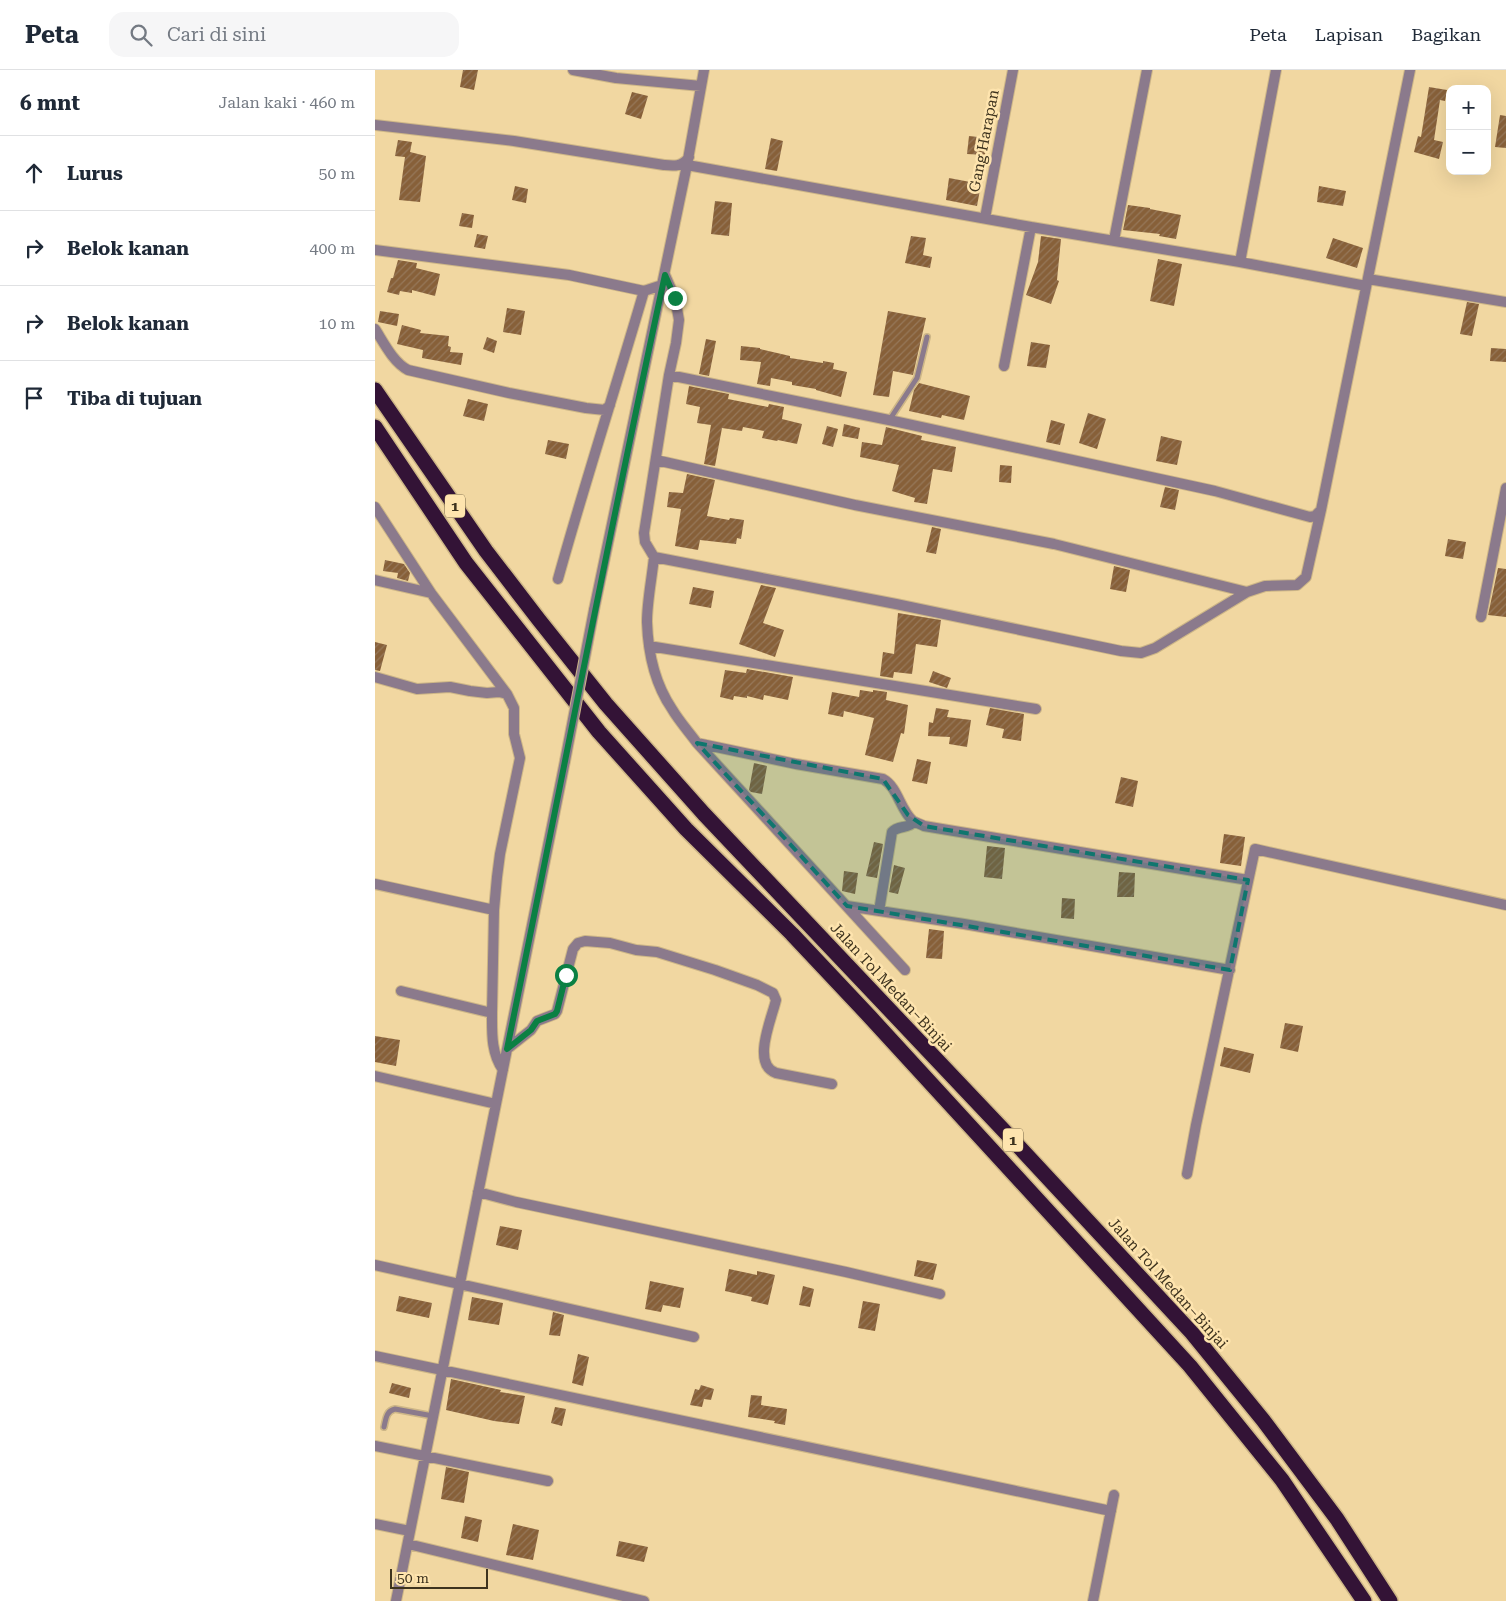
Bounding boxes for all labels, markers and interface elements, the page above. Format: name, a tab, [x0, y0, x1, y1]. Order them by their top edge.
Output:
search box	[109, 12, 459, 57]
text: Peta	[25, 21, 79, 49]
icon: search	[127, 21, 155, 49]
text: Cari di sini	[167, 23, 266, 46]
text: Peta	[1249, 24, 1287, 45]
text: Lapisan	[1315, 24, 1383, 45]
text: Bagikan	[1411, 24, 1481, 45]
map controls	[1446, 85, 1491, 175]
button: +	[1446, 85, 1491, 130]
street label: Gang Harapan	[965, 88, 1003, 194]
text: 6 mnt	[20, 91, 80, 115]
text: Jalan kaki · 460 m	[219, 93, 355, 112]
button: −	[1446, 130, 1491, 175]
icon: ahead	[20, 159, 48, 187]
text: Lurus	[67, 162, 123, 185]
text: 50 m	[318, 164, 355, 183]
icon: right	[20, 234, 48, 262]
text: Belok kanan	[67, 237, 189, 260]
text: 400 m	[309, 239, 355, 258]
route end	[664, 287, 687, 310]
icon: right	[20, 309, 48, 337]
text: Belok kanan	[67, 312, 189, 335]
text: 10 m	[318, 314, 355, 333]
icon: arrive	[20, 384, 48, 412]
text: Tiba di tujuan	[67, 387, 202, 410]
road number: 1	[445, 494, 465, 518]
street label: Jalan Tol Medan–Binjai	[826, 919, 956, 1055]
route start	[555, 964, 578, 987]
road number: 1	[1003, 1128, 1023, 1152]
street label: Jalan Tol Medan–Binjai	[1104, 1214, 1232, 1352]
scale bar	[390, 1566, 487, 1589]
text: 50 m	[397, 1570, 429, 1586]

